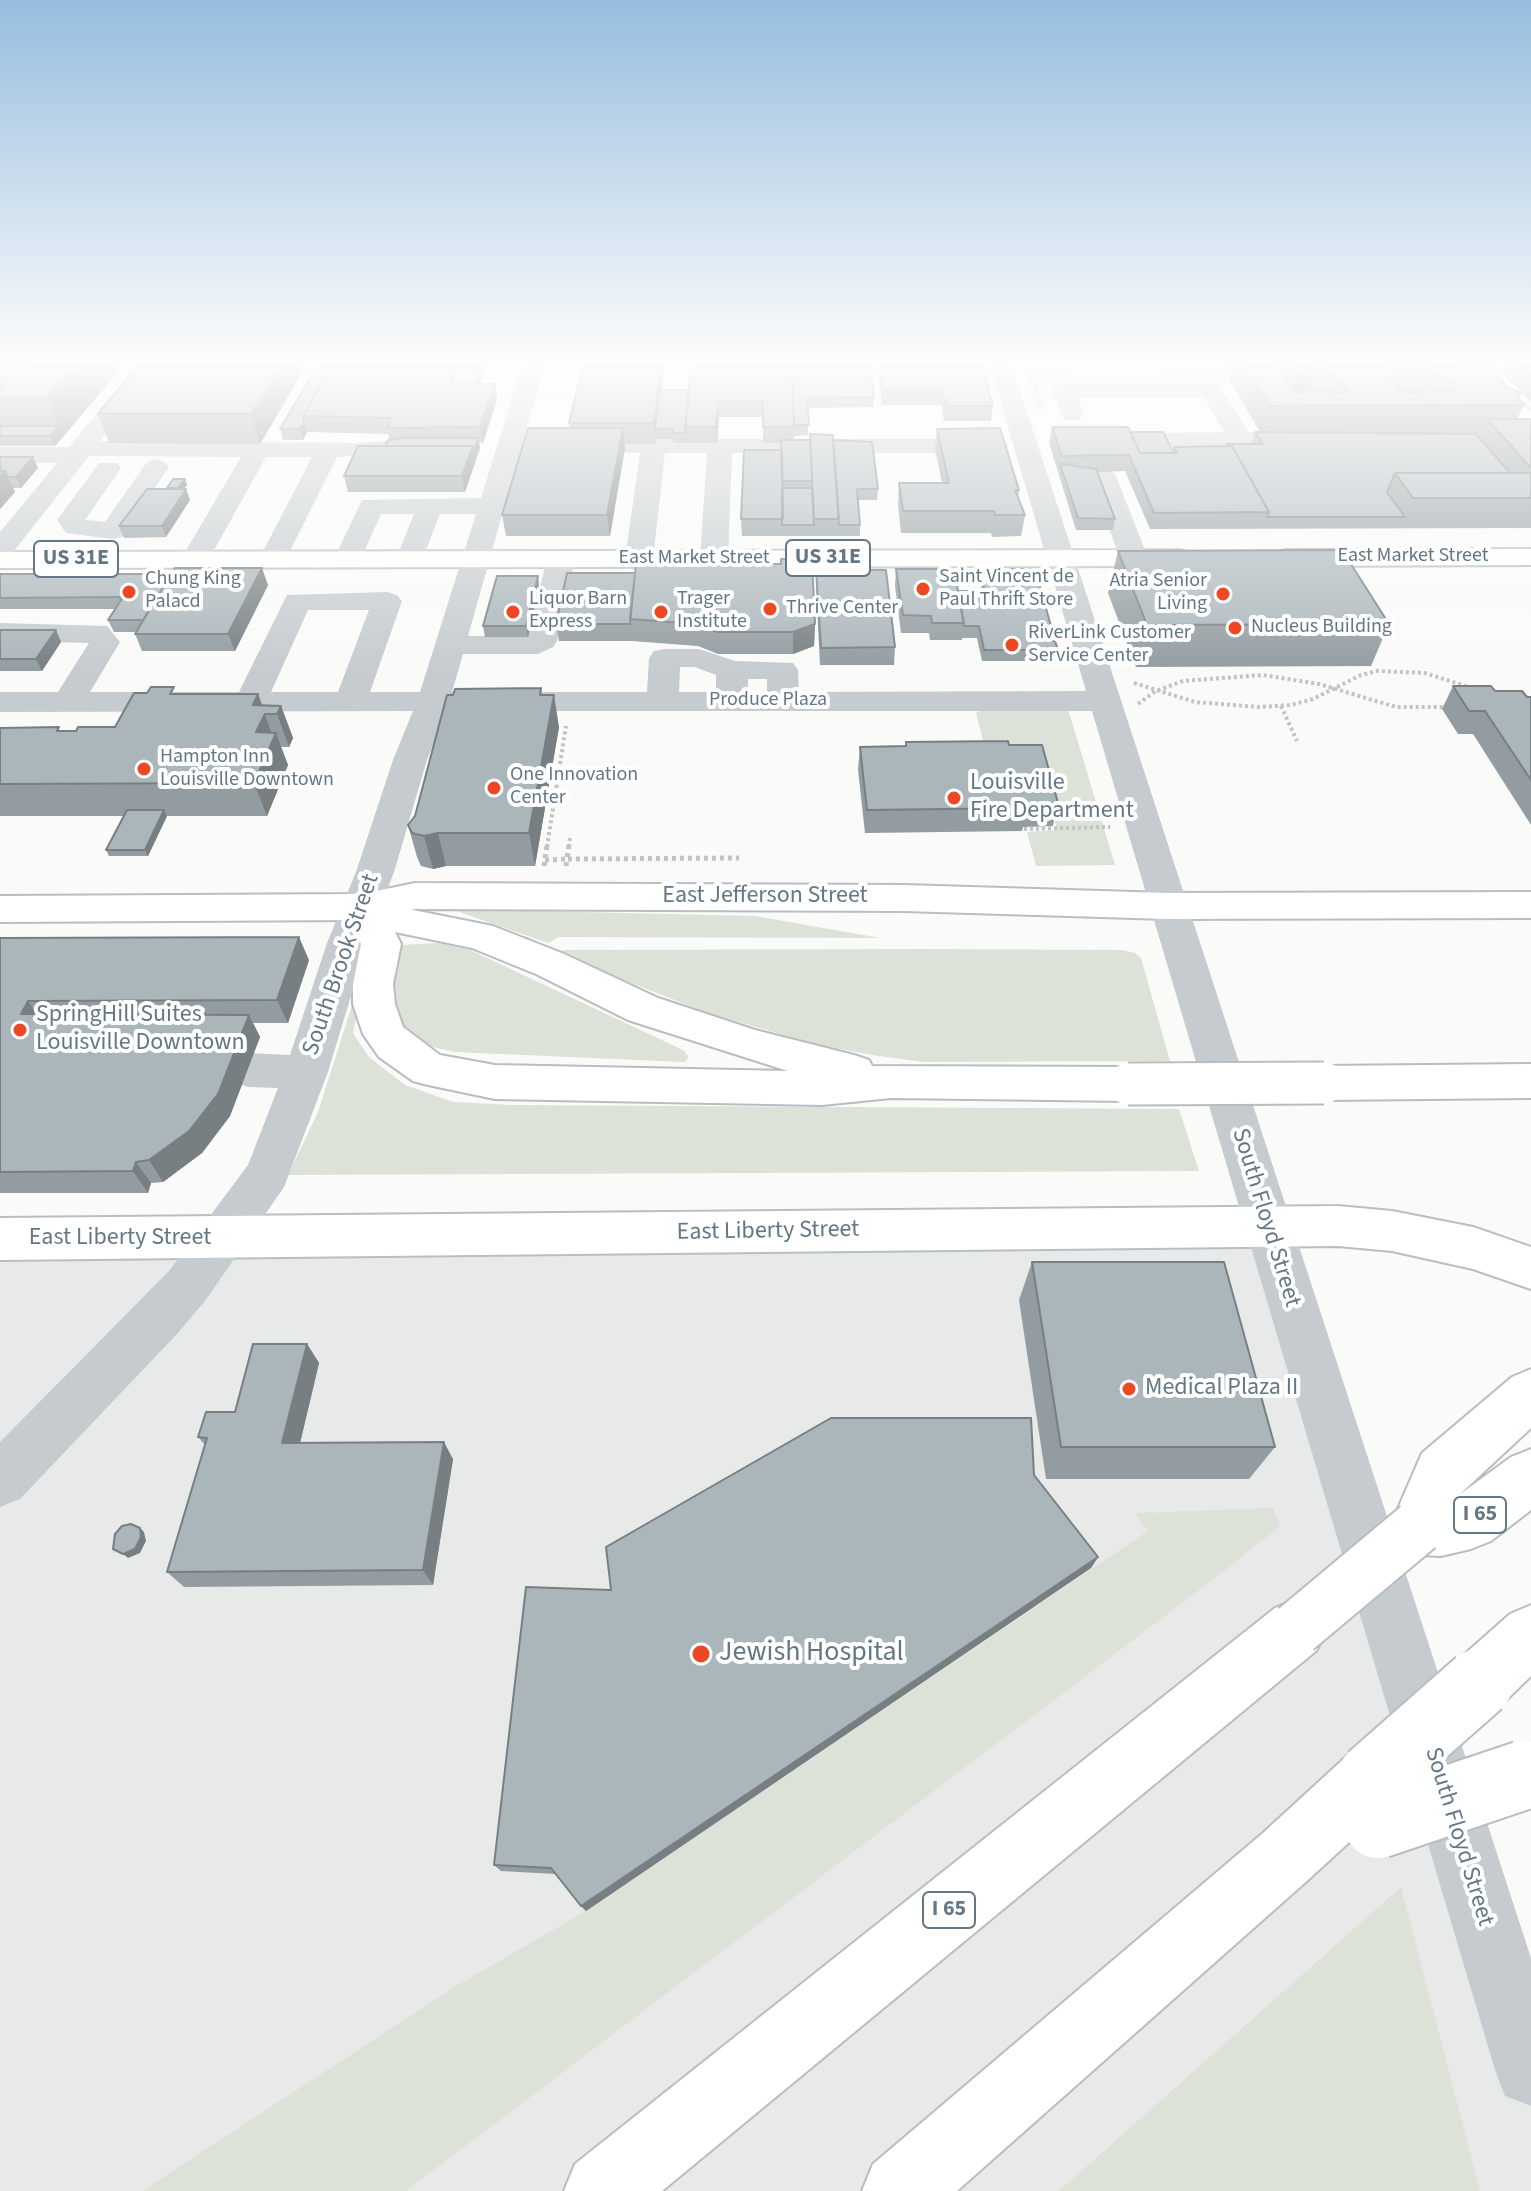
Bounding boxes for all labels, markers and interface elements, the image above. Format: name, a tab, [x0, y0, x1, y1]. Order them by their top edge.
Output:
road number: US 31E	[786, 540, 870, 576]
road number: US 31E	[34, 541, 118, 577]
street label: East Market Street	[1337, 545, 1489, 569]
street label: East Market Street	[618, 547, 770, 571]
place label: Saint Vincent de Paul Thrift Store	[939, 566, 1074, 613]
place label: Chung King Palacd	[145, 568, 241, 615]
place label: Atria Senior Living	[1109, 570, 1207, 617]
marker: Saint Vincent de Paul Thrift Store	[914, 580, 932, 598]
marker: Chung King Palacd	[120, 583, 138, 601]
marker: Atria Senior Living	[1214, 585, 1232, 603]
place label: Liquor Barn Express	[529, 588, 627, 635]
place label: Trager Institute	[677, 588, 747, 635]
place label: Thrive Center	[786, 597, 898, 621]
marker: Thrive Center	[761, 600, 779, 618]
marker: Liquor Barn Express	[504, 603, 522, 621]
marker: Trager Institute	[652, 603, 670, 621]
place label: Nucleus Building	[1251, 616, 1392, 640]
marker: Nucleus Building	[1226, 619, 1244, 637]
place label: RiverLink Customer Service Center	[1028, 622, 1191, 669]
marker: RiverLink Customer Service Center	[1003, 636, 1021, 654]
street label: Produce Plaza	[709, 689, 827, 713]
place label: Hampton Inn Louisville Downtown	[160, 746, 334, 793]
marker: Hampton Inn Louisville Downtown	[135, 760, 153, 778]
place label: One Innovation Center	[510, 764, 638, 811]
place label: Louisville Fire Department	[970, 770, 1134, 826]
marker: One Innovation Center	[485, 779, 503, 797]
marker: Louisville Fire Department	[945, 789, 963, 807]
street label: South Brook Street	[297, 871, 387, 1059]
street label: East Jefferson Street	[662, 883, 868, 911]
place label: SpringHill Suites Louisville Downtown	[36, 1002, 245, 1058]
marker: SpringHill Suites Louisville Downtown	[11, 1021, 29, 1039]
street label: South Floyd Street	[1224, 1125, 1306, 1311]
street label: East Liberty Street	[676, 1216, 860, 1248]
street label: East Liberty Street	[29, 1225, 211, 1253]
place label: Medical Plaza II	[1145, 1375, 1298, 1403]
marker: Medical Plaza II	[1120, 1380, 1138, 1398]
road number: I 65	[1454, 1497, 1506, 1533]
place label: Jewish Hospital	[719, 1637, 904, 1671]
marker: Jewish Hospital	[690, 1643, 712, 1665]
street label: South Floyd Street	[1417, 1744, 1499, 1930]
road number: I 65	[923, 1892, 975, 1928]

